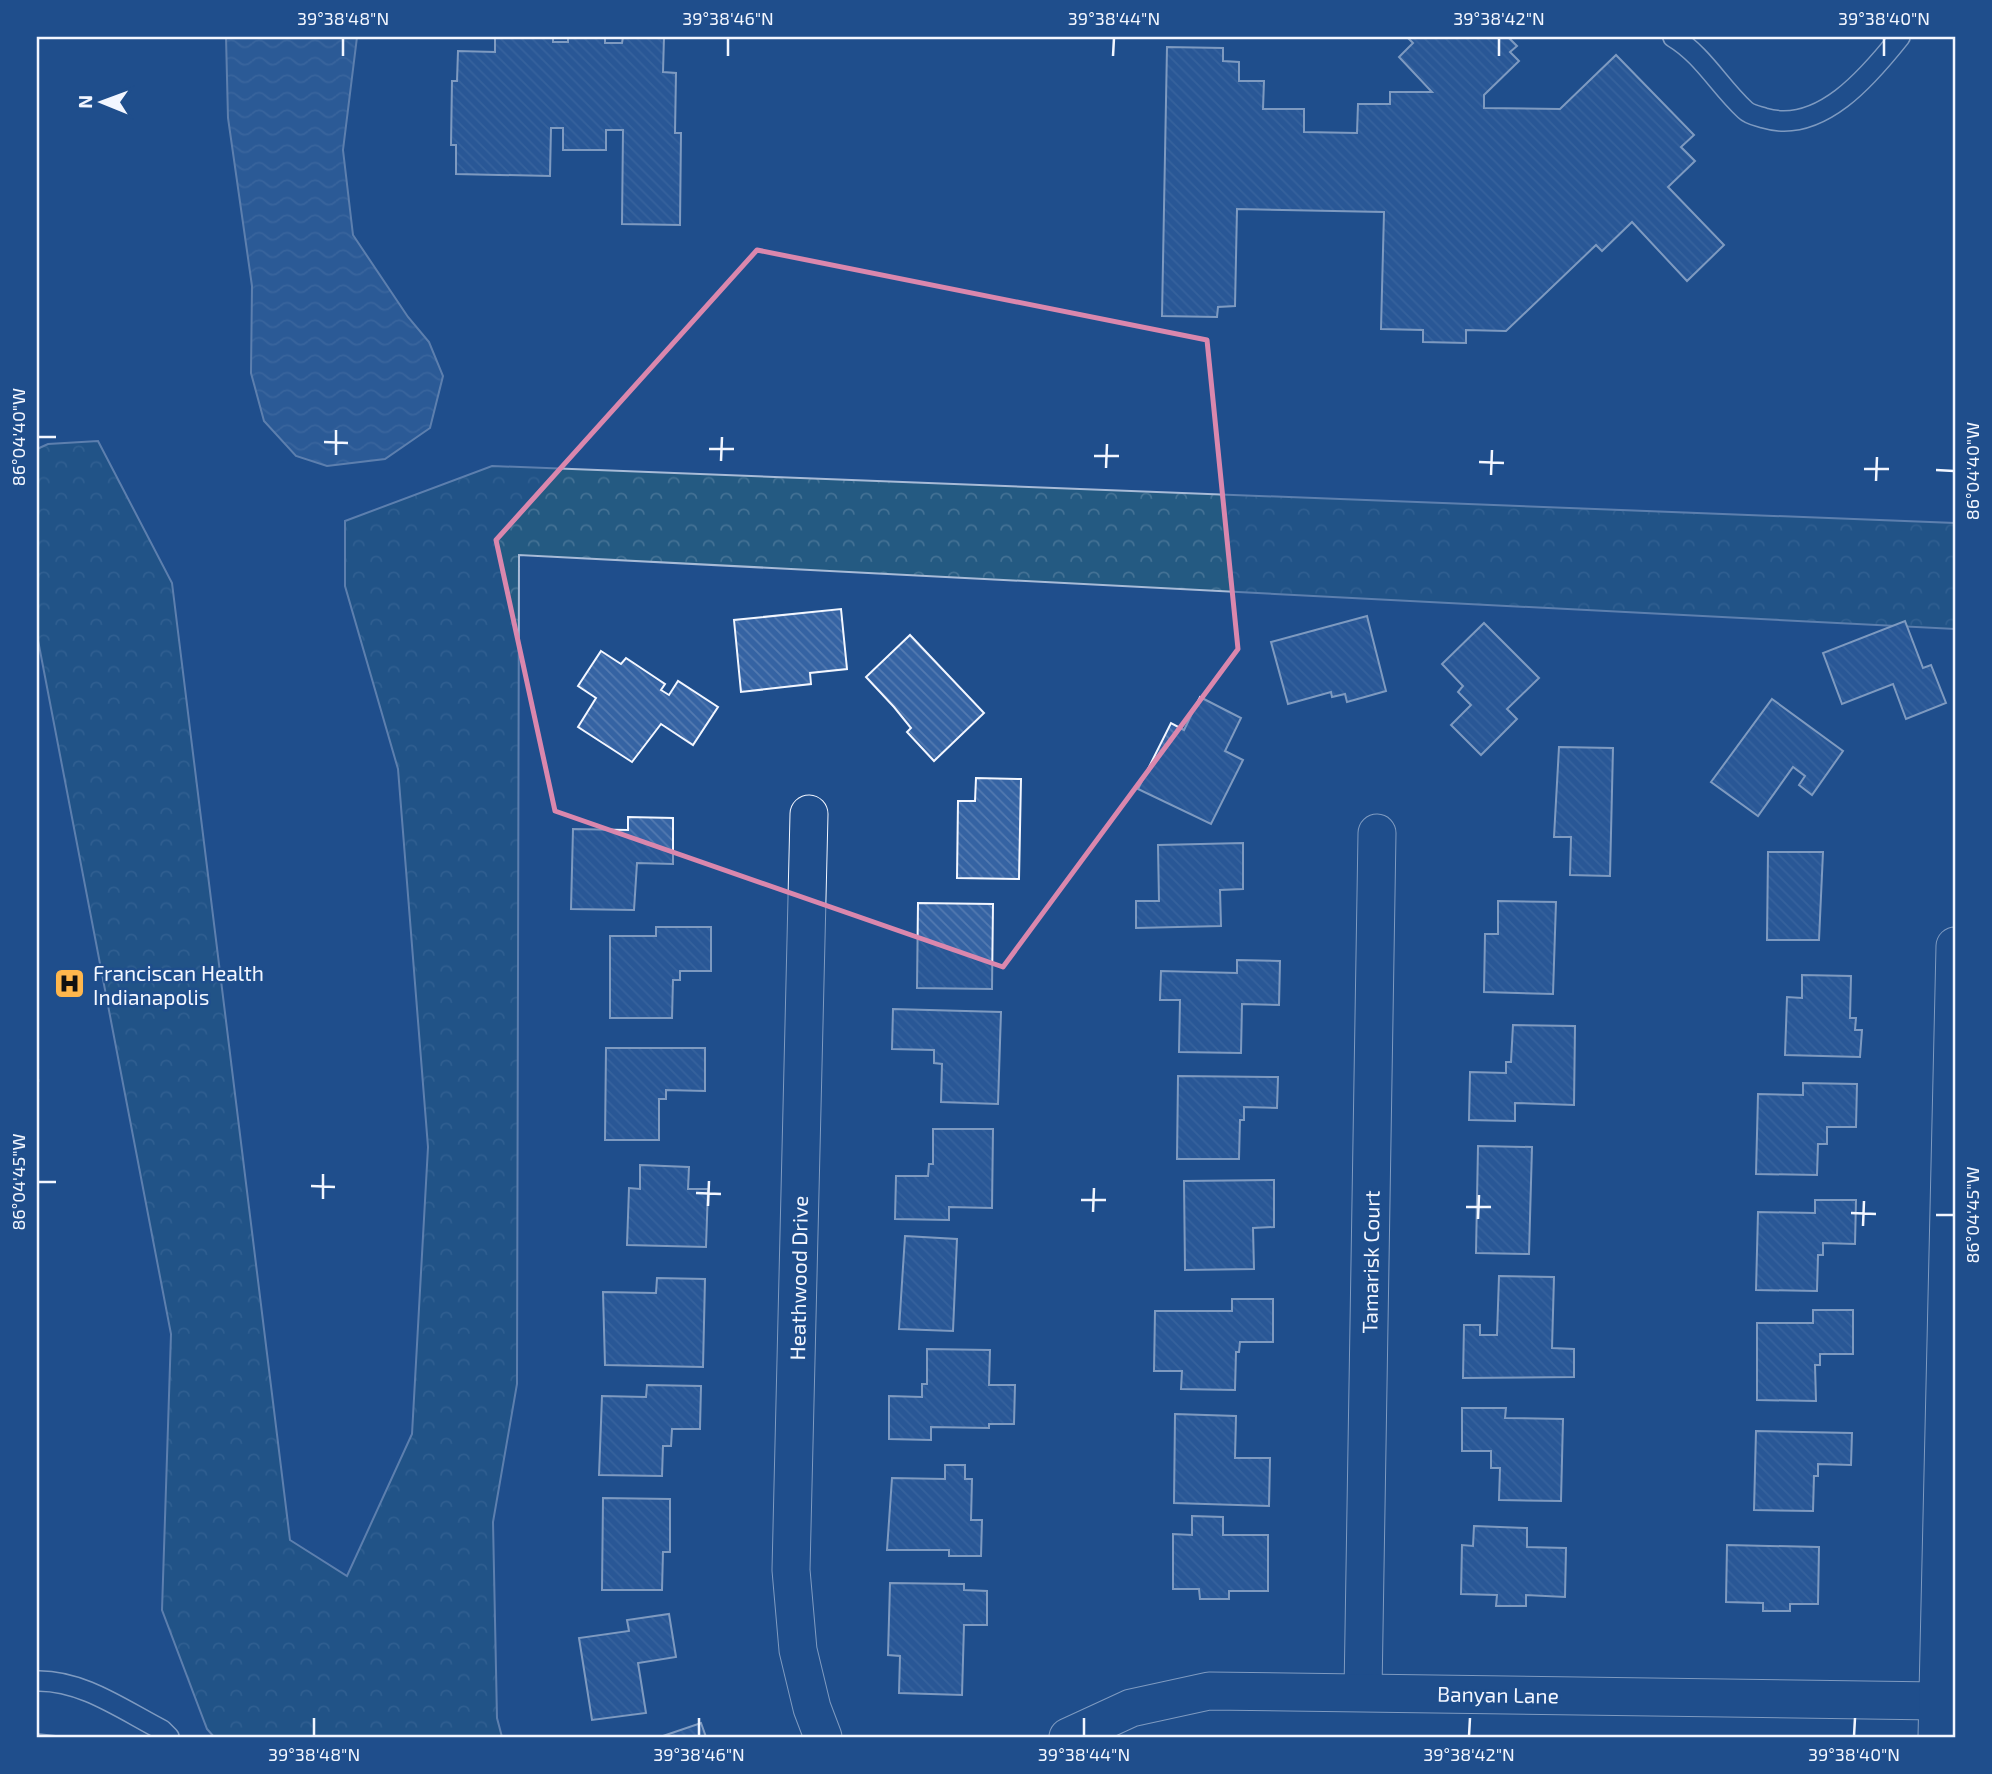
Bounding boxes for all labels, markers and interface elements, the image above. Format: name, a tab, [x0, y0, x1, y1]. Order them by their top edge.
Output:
text: 39°38'48"N	[297, 7, 389, 29]
text: 39°38'46"N	[682, 7, 774, 29]
text: 39°38'44"N	[1068, 7, 1160, 29]
text: 39°38'42"N	[1453, 7, 1545, 29]
text: 39°38'40"N	[1838, 7, 1930, 29]
north arrow	[66, 66, 136, 136]
text: N	[73, 95, 96, 109]
text: 86°04'40"W	[7, 388, 29, 486]
text: 86°04'40"W	[1961, 422, 1983, 520]
place label: Franciscan Health Indianapolis	[93, 960, 264, 1009]
hospital icon: Franciscan Health Indianapolis	[53, 967, 87, 1001]
text: 86°04'45"W	[7, 1133, 29, 1231]
text: 86°04'45"W	[1961, 1166, 1983, 1264]
street label: Tamarisk Court	[1356, 1190, 1384, 1334]
street label: Heathwood Drive	[784, 1195, 812, 1361]
street label: Banyan Lane	[1437, 1680, 1559, 1708]
text: 39°38'48"N	[268, 1743, 360, 1765]
text: 39°38'46"N	[653, 1743, 745, 1765]
text: 39°38'44"N	[1038, 1743, 1130, 1765]
text: 39°38'42"N	[1423, 1743, 1515, 1765]
text: 39°38'40"N	[1808, 1743, 1900, 1765]

